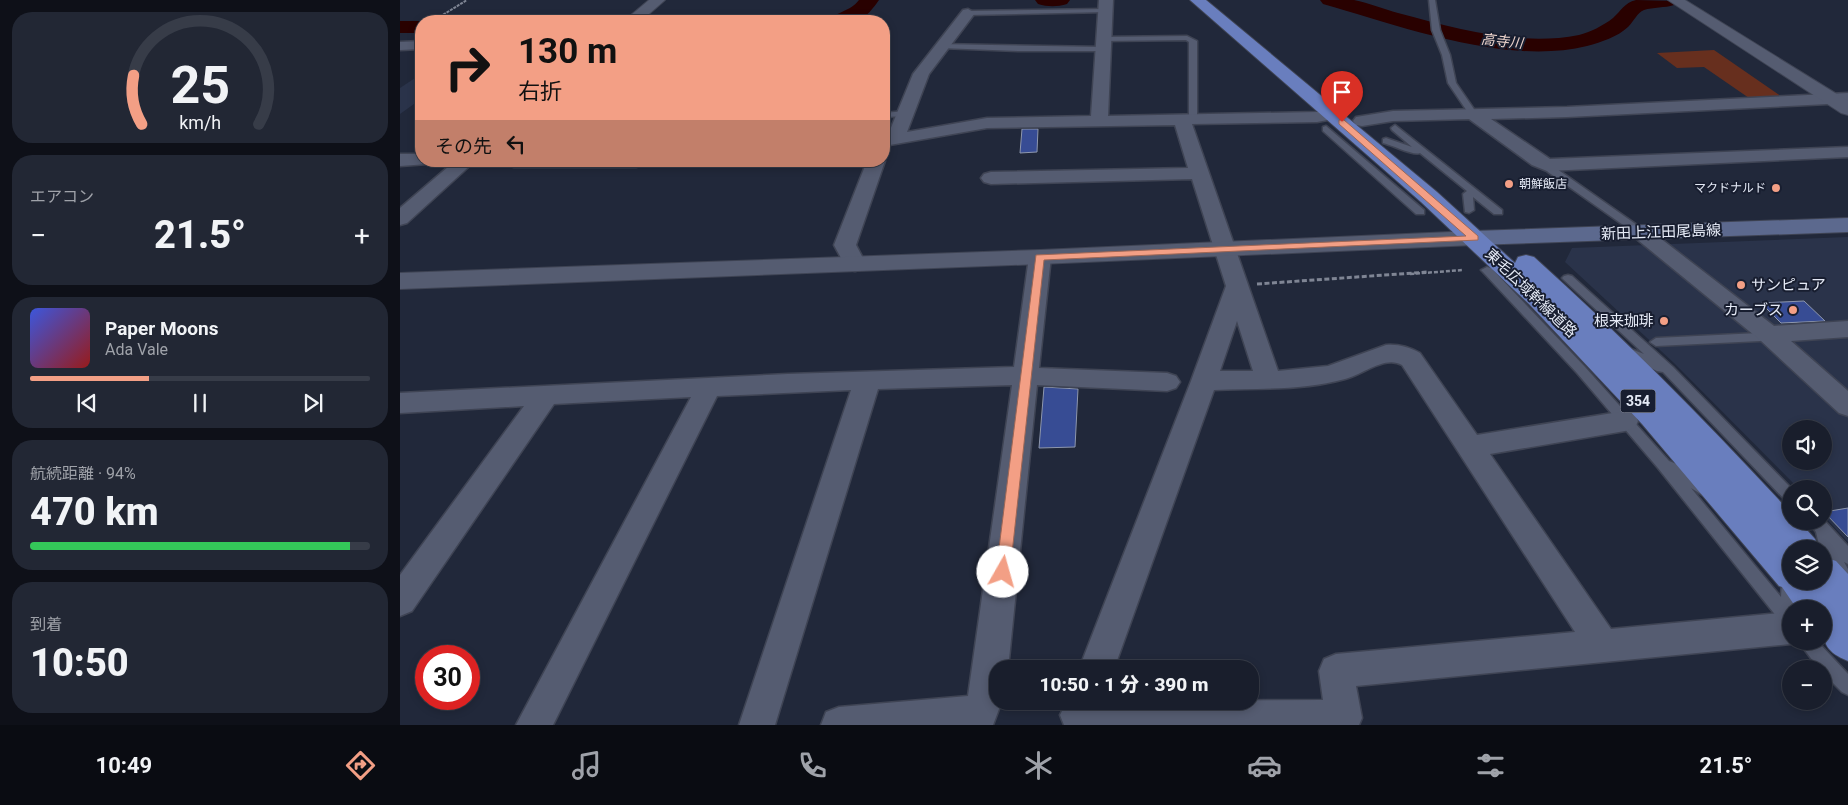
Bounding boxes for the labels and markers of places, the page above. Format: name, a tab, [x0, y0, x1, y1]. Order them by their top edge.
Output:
pin	[1321, 71, 1363, 122]
place label: 朝鮮飯店	[1519, 177, 1567, 191]
marker: 朝鮮飯店	[1503, 178, 1515, 190]
place label: マクドナルド	[1694, 181, 1766, 195]
marker: マクドナルド	[1770, 182, 1782, 194]
place label: サンピュア	[1751, 276, 1826, 294]
marker: サンピュア	[1735, 279, 1747, 291]
place label: カーブス	[1724, 301, 1783, 319]
marker: カーブス	[1787, 304, 1799, 316]
place label: 根来珈琲	[1594, 312, 1654, 330]
marker: 根来珈琲	[1658, 315, 1670, 327]

